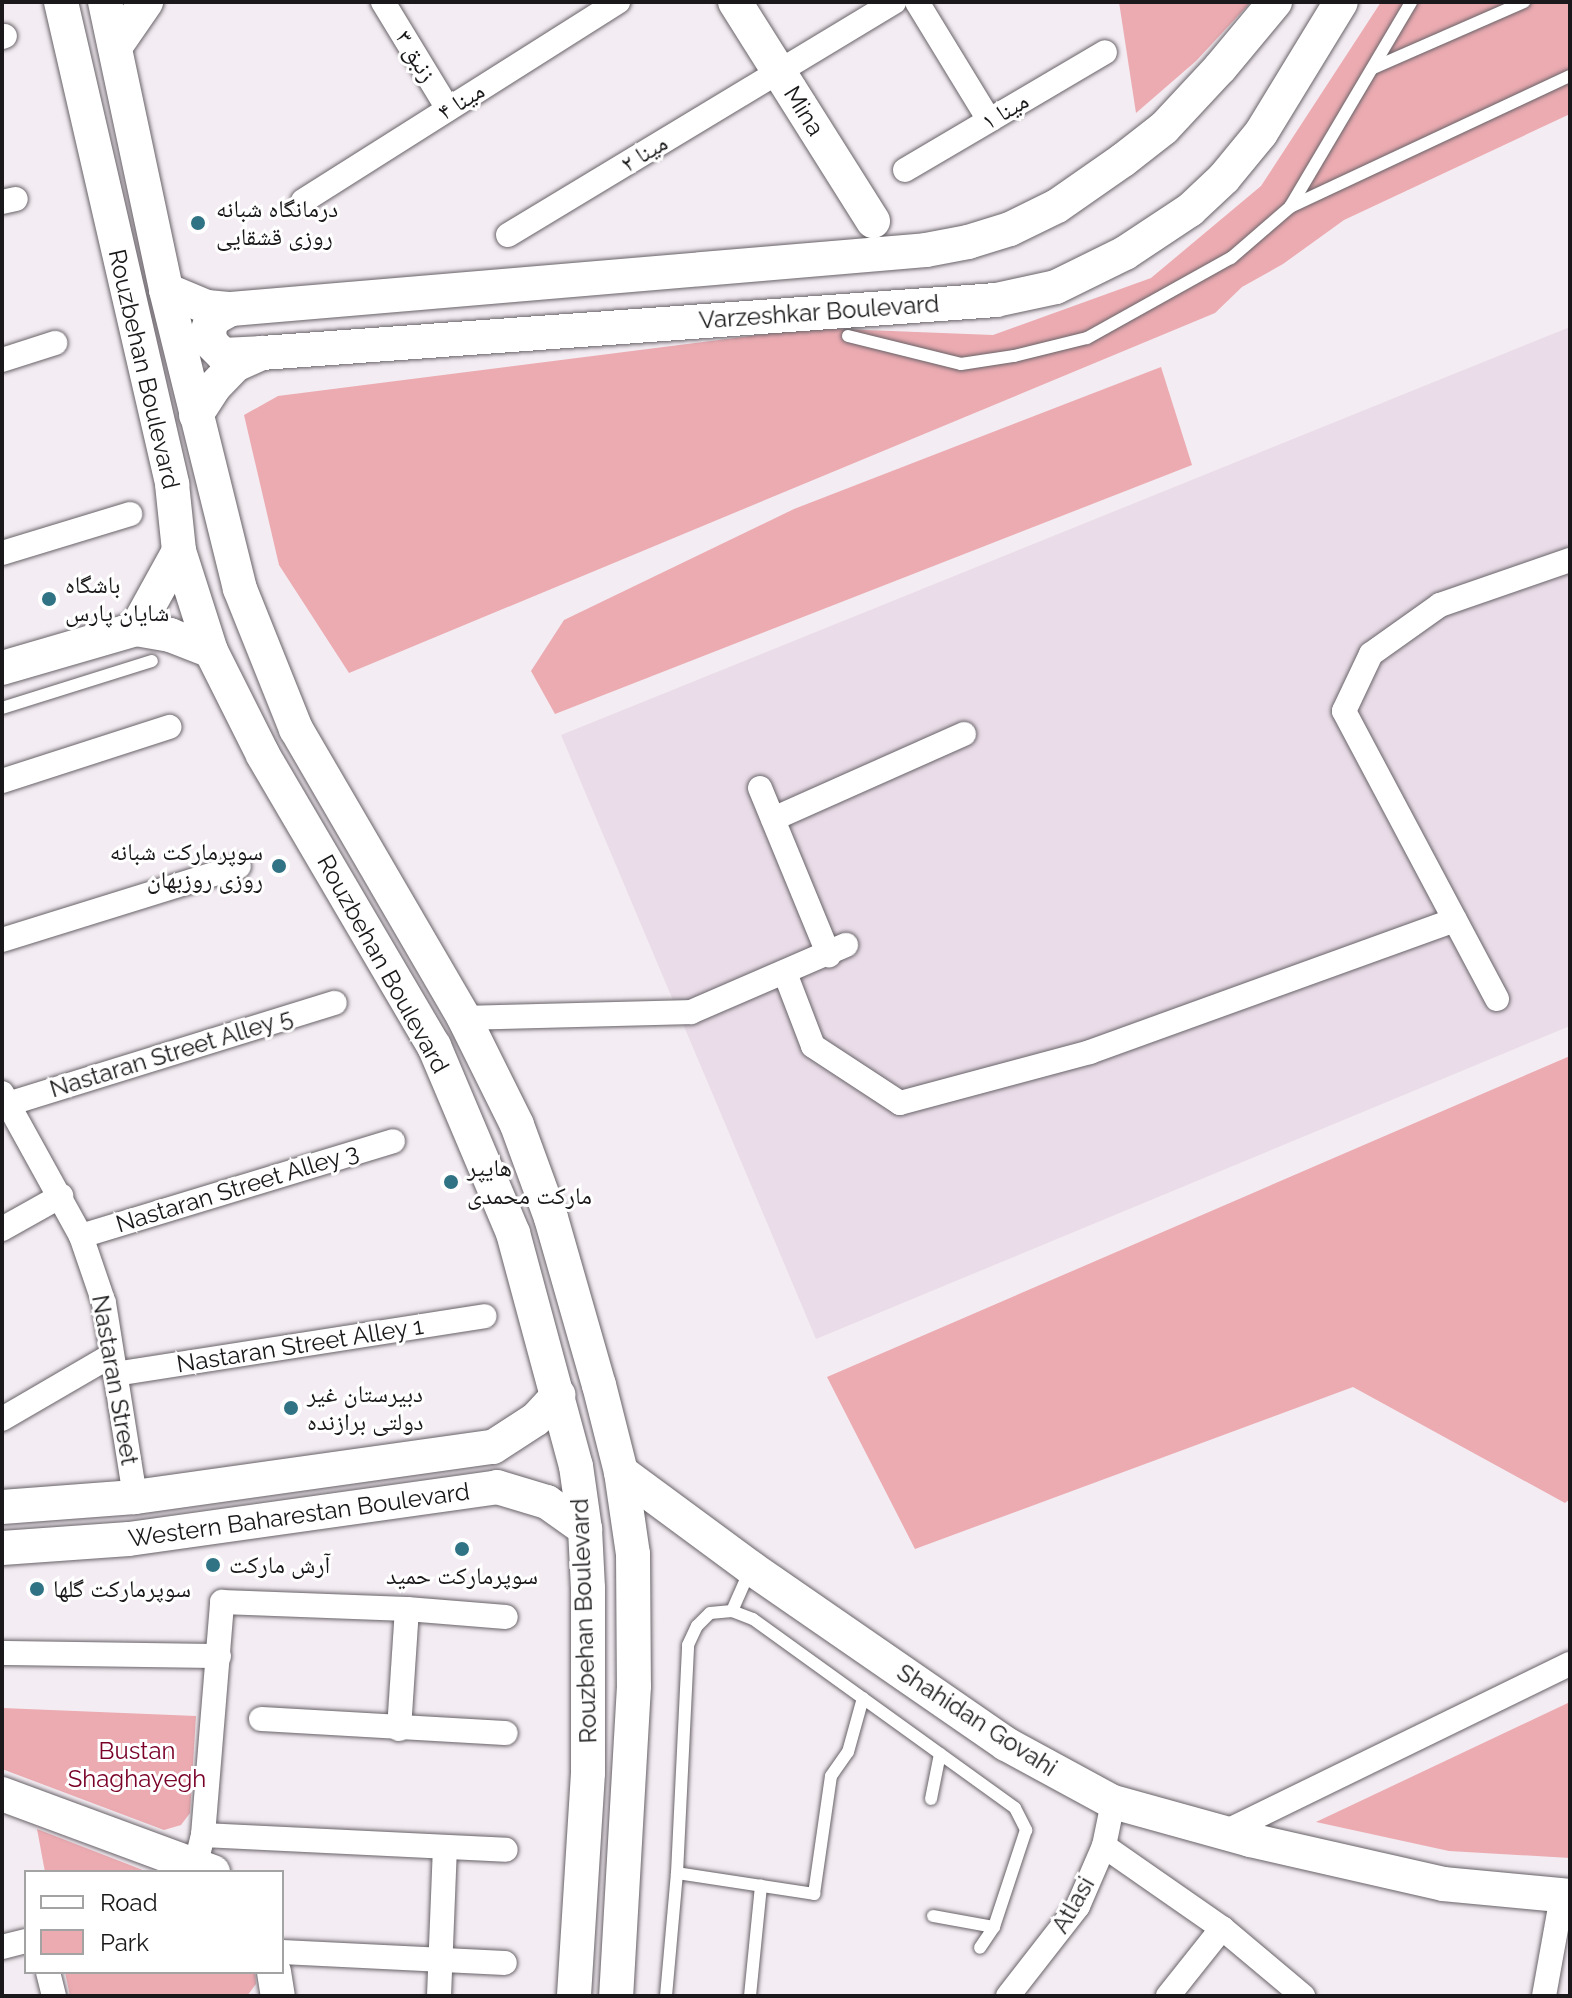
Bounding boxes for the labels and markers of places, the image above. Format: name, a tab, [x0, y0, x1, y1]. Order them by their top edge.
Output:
place label: درمانگاه شبانه روزی قشقایی	[216, 195, 338, 251]
marker: درمانگاه شبانه روزی قشقایی	[187, 212, 209, 234]
place label: باشگاه شایان پارس	[65, 571, 169, 627]
marker: باشگاه شایان پارس	[40, 590, 58, 608]
place label: سوپرمارکت شبانه روزی روزبهان	[110, 838, 263, 894]
marker: سوپرمارکت شبانه روزی روزبهان	[270, 857, 288, 875]
place label: هایپر مارکت محمدی	[467, 1154, 592, 1210]
marker: هایپر مارکت محمدی	[442, 1173, 460, 1191]
place label: دبیرستان غیر دولتی برازنده	[307, 1380, 424, 1436]
marker: دبیرستان غیر دولتی برازنده	[282, 1399, 300, 1417]
marker: سوپرمارکت حمید	[453, 1540, 471, 1558]
place label: آرش مارکت	[229, 1551, 330, 1579]
marker: آرش مارکت	[204, 1556, 222, 1574]
place label: سوپرمارکت حمید	[386, 1562, 538, 1590]
place label: سوپرمارکت گلها	[53, 1575, 191, 1603]
marker: سوپرمارکت گلها	[28, 1580, 46, 1598]

